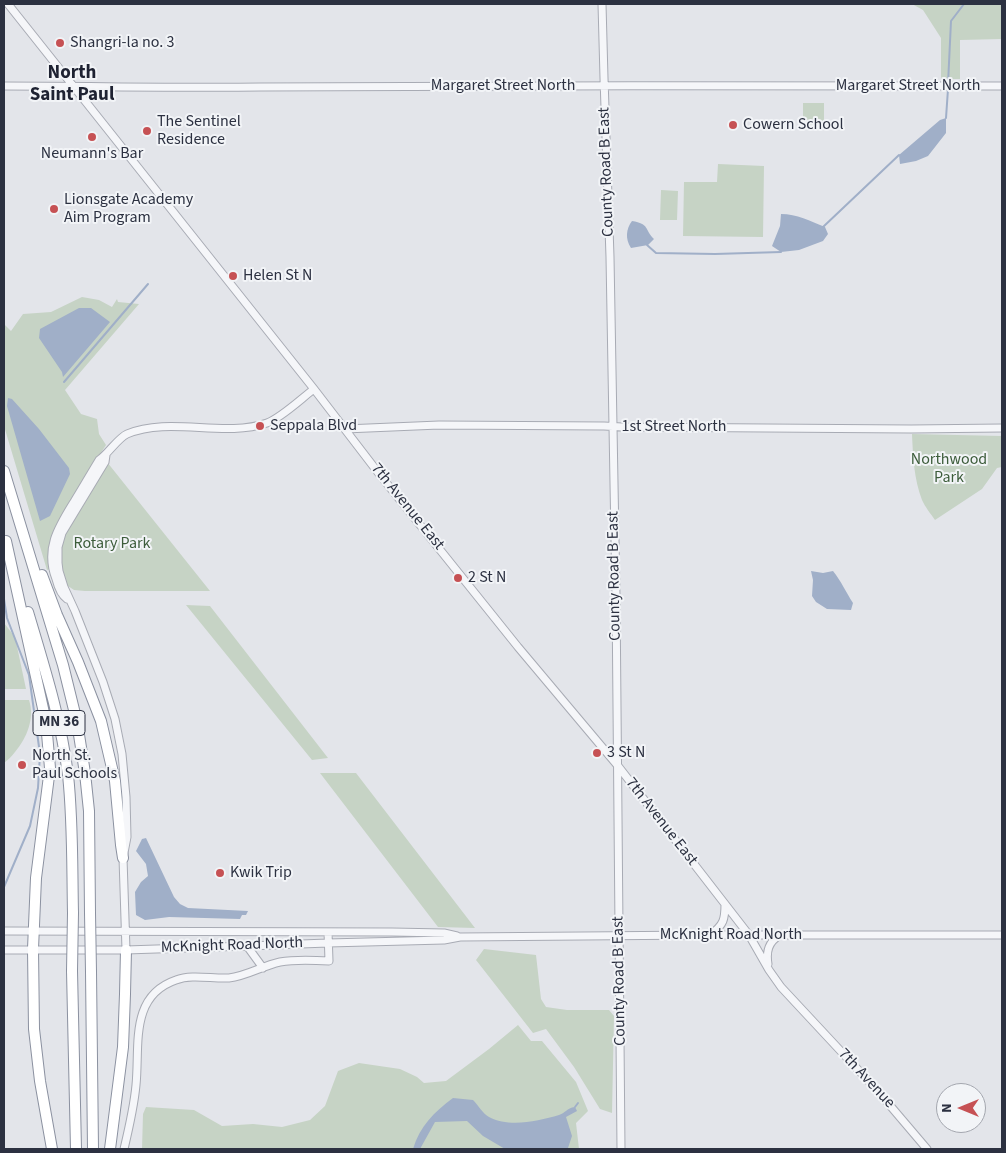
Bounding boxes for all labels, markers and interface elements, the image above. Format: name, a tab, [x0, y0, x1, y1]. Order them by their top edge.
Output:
place label: Shangri-la no. 3	[70, 33, 174, 53]
marker: Shangri-la no. 3	[54, 37, 66, 49]
district label: North Saint Paul	[30, 63, 114, 107]
street label: Margaret Street North	[431, 76, 575, 96]
street label: Margaret Street North	[836, 76, 980, 96]
street label: County Road B East	[595, 107, 619, 237]
place label: The Sentinel Residence	[157, 112, 241, 150]
place label: Cowern School	[743, 115, 844, 135]
marker: Cowern School	[727, 119, 739, 131]
marker: The Sentinel Residence	[141, 125, 153, 137]
marker: Neumann's Bar	[86, 131, 98, 143]
place label: Neumann's Bar	[41, 144, 143, 164]
place label: Lionsgate Academy Aim Program	[64, 190, 193, 228]
marker: Lionsgate Academy Aim Program	[48, 203, 60, 215]
place label: Helen St N	[243, 266, 312, 286]
marker: Helen St N	[227, 270, 239, 282]
place label: Seppala Blvd	[270, 416, 357, 436]
street label: 1st Street North	[622, 417, 726, 437]
marker: Seppala Blvd	[254, 420, 266, 432]
park label: Northwood Park	[911, 450, 987, 488]
street label: 7th Avenue East	[366, 460, 448, 554]
street label: County Road B East	[604, 511, 626, 641]
park label: Rotary Park	[73, 534, 151, 554]
place label: 2 St N	[468, 568, 506, 588]
marker: 2 St N	[452, 572, 464, 584]
road number: MN 36	[33, 710, 85, 736]
place label: 3 St N	[607, 743, 645, 763]
place label: North St. Paul Schools	[32, 746, 117, 784]
marker: 3 St N	[591, 747, 603, 759]
marker: North St. Paul Schools	[16, 759, 28, 771]
street label: 7th Avenue East	[621, 774, 701, 870]
place label: Kwik Trip	[230, 863, 292, 883]
marker: Kwik Trip	[214, 867, 226, 879]
street label: County Road B East	[609, 916, 631, 1046]
street label: McKnight Road North	[660, 925, 802, 945]
street label: McKnight Road North	[160, 934, 304, 958]
street label: 7th Avenue	[834, 1045, 898, 1113]
north arrow	[936, 1083, 986, 1133]
text: N	[937, 1103, 957, 1113]

